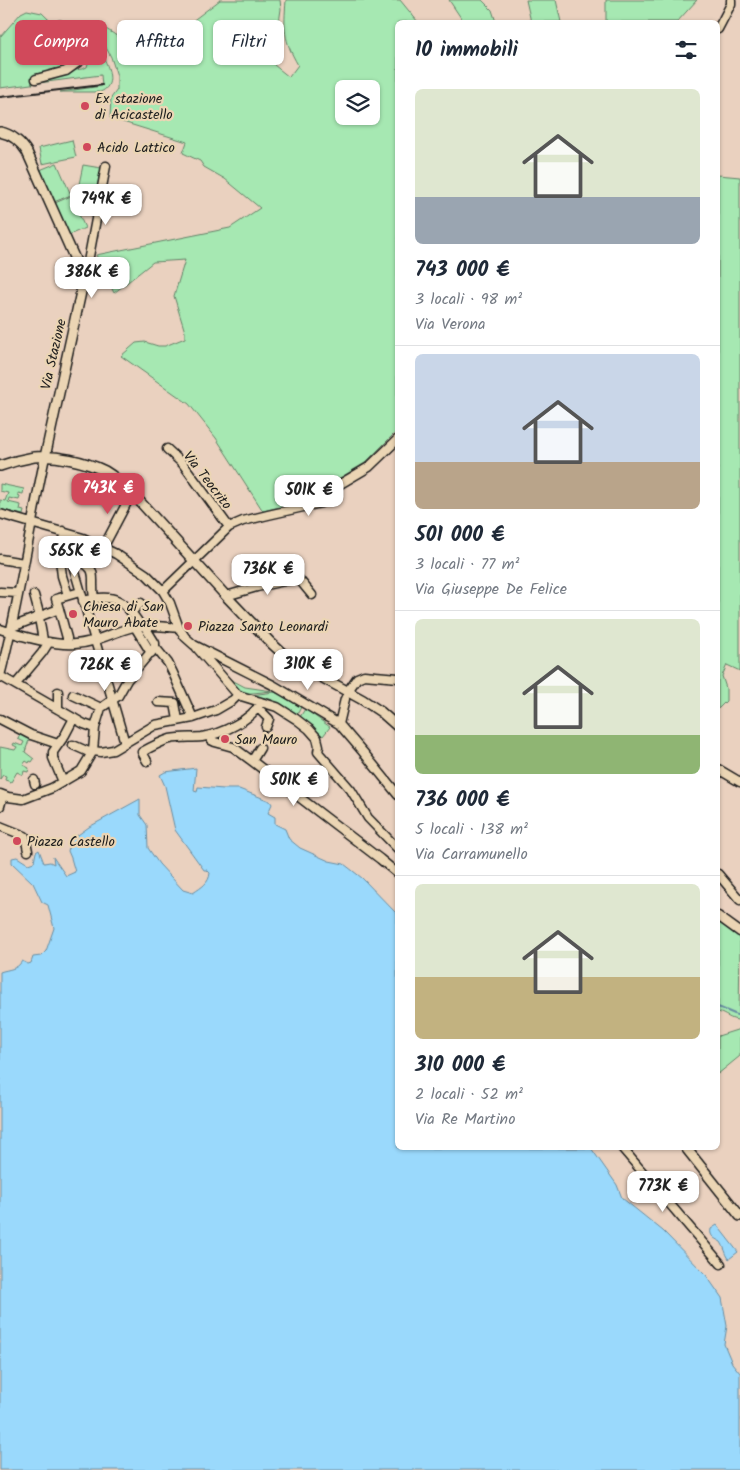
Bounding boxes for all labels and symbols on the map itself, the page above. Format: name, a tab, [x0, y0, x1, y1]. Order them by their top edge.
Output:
place label: Ex stazione di Acicastello	[95, 88, 173, 126]
marker: Ex stazione di Acicastello	[79, 100, 91, 112]
place label: Acido Lattico	[97, 137, 175, 159]
marker: Acido Lattico	[81, 141, 93, 153]
pin: 749K €	[65, 184, 147, 226]
pin: 386K €	[51, 256, 133, 299]
street label: Via Stazione	[35, 316, 73, 392]
street label: Via Teocrito	[177, 447, 237, 515]
pin: 743K €	[67, 472, 149, 515]
pin: 501K €	[268, 474, 350, 517]
pin: 565K €	[34, 536, 116, 578]
pin: 736K €	[227, 554, 309, 596]
place label: Chiesa di San Mauro Abate	[83, 596, 164, 634]
marker: Chiesa di San Mauro Abate	[67, 608, 79, 620]
place label: Piazza Santo Leonardi	[198, 616, 329, 638]
marker: Piazza Santo Leonardi	[182, 620, 194, 632]
pin: 310K €	[267, 648, 349, 691]
pin: 726K €	[64, 650, 146, 692]
place label: San Mauro	[235, 729, 297, 751]
marker: San Mauro	[219, 733, 231, 745]
pin: 501K €	[253, 764, 335, 807]
place label: Piazza Castello	[27, 831, 115, 853]
marker: Piazza Castello	[11, 835, 23, 847]
pin: 773K €	[622, 1170, 704, 1213]

